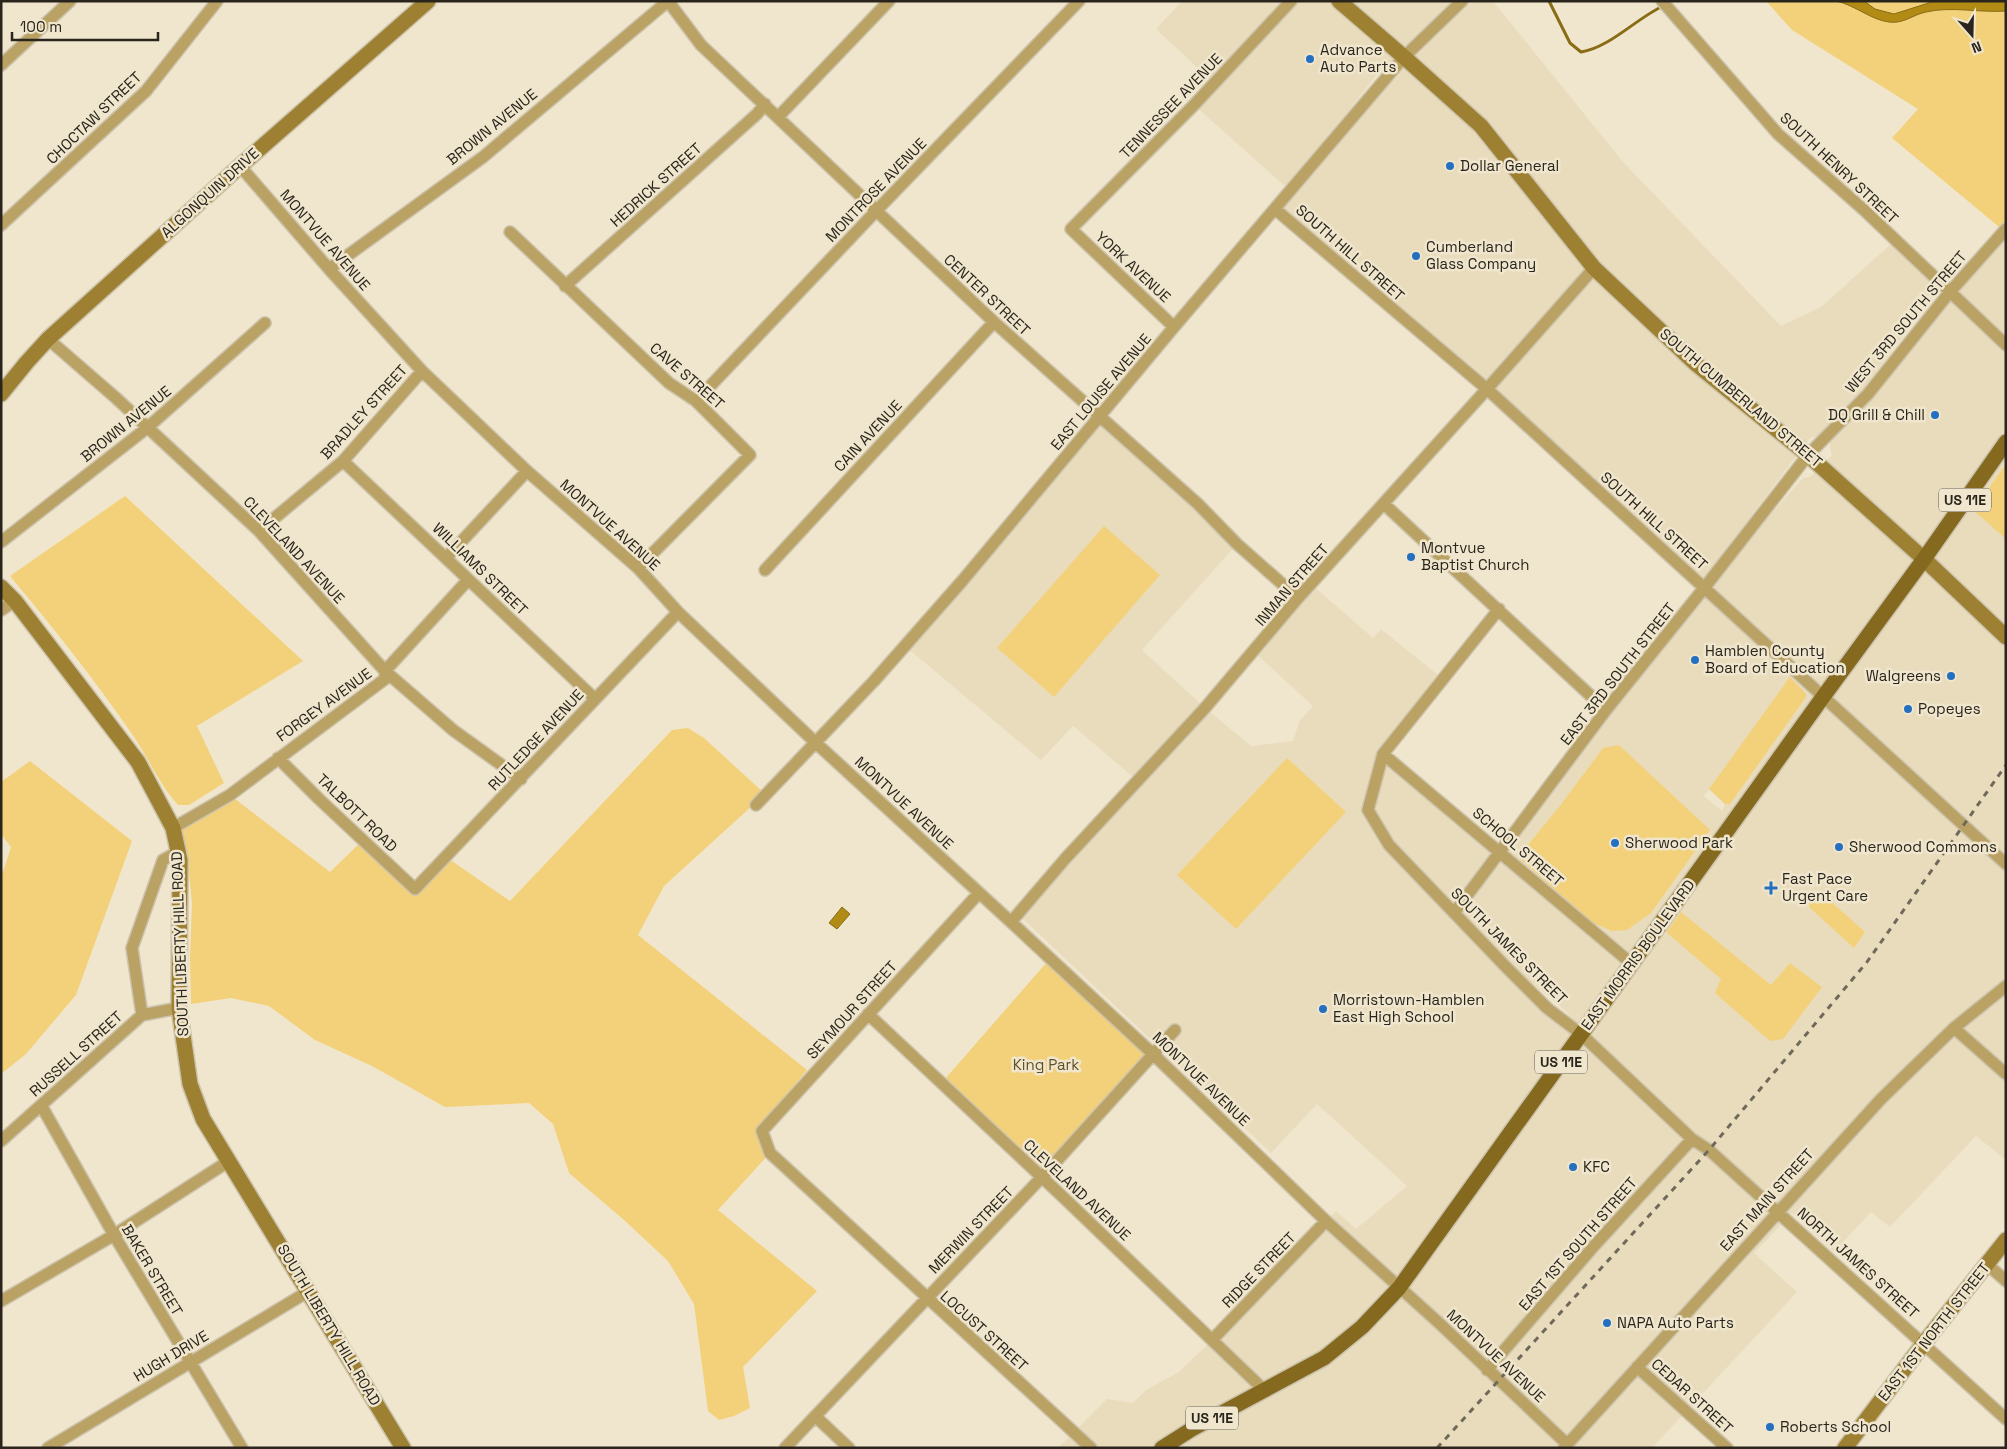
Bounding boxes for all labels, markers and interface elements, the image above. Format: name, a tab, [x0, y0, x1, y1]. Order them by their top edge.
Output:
scale bar	[12, 10, 159, 42]
north arrow	[1947, 10, 1997, 60]
text: 100 m	[20, 17, 62, 36]
text: N	[1969, 37, 1984, 57]
place label: Advance Auto Parts	[1320, 40, 1396, 76]
street label: TENNESSEE AVENUE	[1115, 49, 1226, 162]
marker: Advance Auto Parts	[1304, 53, 1316, 65]
street label: CHOCTAW STREET	[42, 67, 145, 168]
street label: BROWN AVENUE	[443, 84, 541, 169]
street label: SOUTH HENRY STREET	[1776, 108, 1903, 227]
street label: MONTROSE AVENUE	[821, 134, 930, 246]
street label: HEDRICK STREET	[606, 138, 706, 231]
street label: ALGONQUIN DRIVE	[157, 144, 263, 242]
place label: Dollar General	[1460, 156, 1559, 175]
marker: Dollar General	[1444, 160, 1456, 172]
street label: MONTVUE AVENUE	[276, 185, 375, 294]
street label: SOUTH HILL STREET	[1292, 200, 1409, 305]
street label: YORK AVENUE	[1092, 227, 1175, 306]
place label: Cumberland Glass Company	[1426, 237, 1536, 273]
street label: WEST 3RD SOUTH STREET	[1841, 247, 1971, 396]
street label: CENTER STREET	[940, 250, 1035, 340]
marker: Cumberland Glass Company	[1410, 250, 1422, 262]
street label: SOUTH CUMBERLAND STREET	[1656, 324, 1827, 471]
street label: EAST LOUISE AVENUE	[1046, 329, 1155, 454]
street label: CAVE STREET	[646, 338, 729, 413]
street label: BRADLEY STREET	[316, 360, 411, 463]
street label: BROWN AVENUE	[77, 381, 175, 466]
street label: CAIN AVENUE	[830, 396, 906, 475]
place label: DQ Grill & Chill	[1828, 405, 1925, 424]
marker: DQ Grill & Chill	[1929, 409, 1941, 421]
street label: SOUTH HILL STREET	[1597, 467, 1712, 574]
street label: MONTVUE AVENUE	[556, 475, 664, 575]
road number: US 11E	[1939, 488, 1991, 512]
street label: CLEVELAND AVENUE	[240, 492, 349, 607]
street label: WILLIAMS STREET	[429, 518, 532, 619]
place label: Montvue Baptist Church	[1421, 538, 1529, 574]
street label: INMAN STREET	[1251, 540, 1333, 630]
marker: Montvue Baptist Church	[1405, 551, 1417, 563]
street label: EAST 3RD SOUTH STREET	[1556, 598, 1679, 749]
place label: Hamblen County Board of Education	[1705, 641, 1845, 677]
marker: Hamblen County Board of Education	[1689, 654, 1701, 666]
street label: FORGEY AVENUE	[272, 664, 375, 746]
place label: Walgreens	[1866, 666, 1941, 685]
marker: Walgreens	[1945, 670, 1957, 682]
street label: RUTLEDGE AVENUE	[484, 685, 587, 794]
place label: Popeyes	[1918, 699, 1981, 718]
marker: Popeyes	[1902, 703, 1914, 715]
street label: MONTVUE AVENUE	[851, 752, 958, 853]
street label: TALBOTT ROAD	[313, 769, 402, 856]
street label: SCHOOL STREET	[1469, 803, 1568, 890]
place label: Sherwood Park	[1625, 833, 1733, 852]
marker: Sherwood Park	[1609, 837, 1621, 849]
place label: Sherwood Commons	[1849, 837, 1997, 856]
marker: Sherwood Commons	[1833, 841, 1845, 853]
street label: SOUTH LIBERTY HILL ROAD	[167, 851, 192, 1037]
place label: Fast Pace Urgent Care	[1782, 869, 1868, 905]
street label: EAST MORRIS BOULEVARD	[1577, 876, 1699, 1034]
marker: Fast Pace Urgent Care	[1764, 881, 1778, 895]
street label: SOUTH JAMES STREET	[1447, 883, 1572, 1008]
street label: SEYMOUR STREET	[802, 956, 901, 1063]
place label: Morristown-Hamblen East High School	[1333, 990, 1485, 1026]
marker: Morristown-Hamblen East High School	[1317, 1003, 1329, 1015]
street label: RUSSELL STREET	[25, 1007, 126, 1100]
street label: MONTVUE AVENUE	[1149, 1027, 1254, 1130]
road number: US 11E	[1535, 1050, 1587, 1074]
park label: King Park	[1013, 1055, 1079, 1074]
street label: CLEVELAND AVENUE	[1020, 1135, 1135, 1244]
street label: EAST MAIN STREET	[1716, 1144, 1818, 1255]
place label: KFC	[1583, 1157, 1610, 1176]
marker: KFC	[1567, 1161, 1579, 1173]
street label: EAST 1ST SOUTH STREET	[1514, 1173, 1641, 1314]
street label: MERWIN STREET	[924, 1182, 1017, 1277]
street label: NORTH JAMES STREET	[1794, 1203, 1923, 1322]
street label: BAKER STREET	[118, 1221, 187, 1319]
street label: RIDGE STREET	[1218, 1228, 1300, 1312]
street label: SOUTH LIBERTY HILL ROAD	[274, 1241, 385, 1409]
street label: EAST 1ST NORTH STREET	[1874, 1258, 1994, 1405]
street label: LOCUST STREET	[937, 1286, 1032, 1375]
street label: MONTVUE AVENUE	[1443, 1305, 1550, 1406]
place label: NAPA Auto Parts	[1617, 1313, 1734, 1332]
marker: NAPA Auto Parts	[1601, 1317, 1613, 1329]
street label: HUGH DRIVE	[130, 1326, 212, 1385]
street label: CEDAR STREET	[1648, 1354, 1737, 1437]
road number: US 11E	[1186, 1406, 1238, 1430]
place label: Roberts School	[1780, 1417, 1891, 1436]
marker: Roberts School	[1764, 1421, 1776, 1433]

